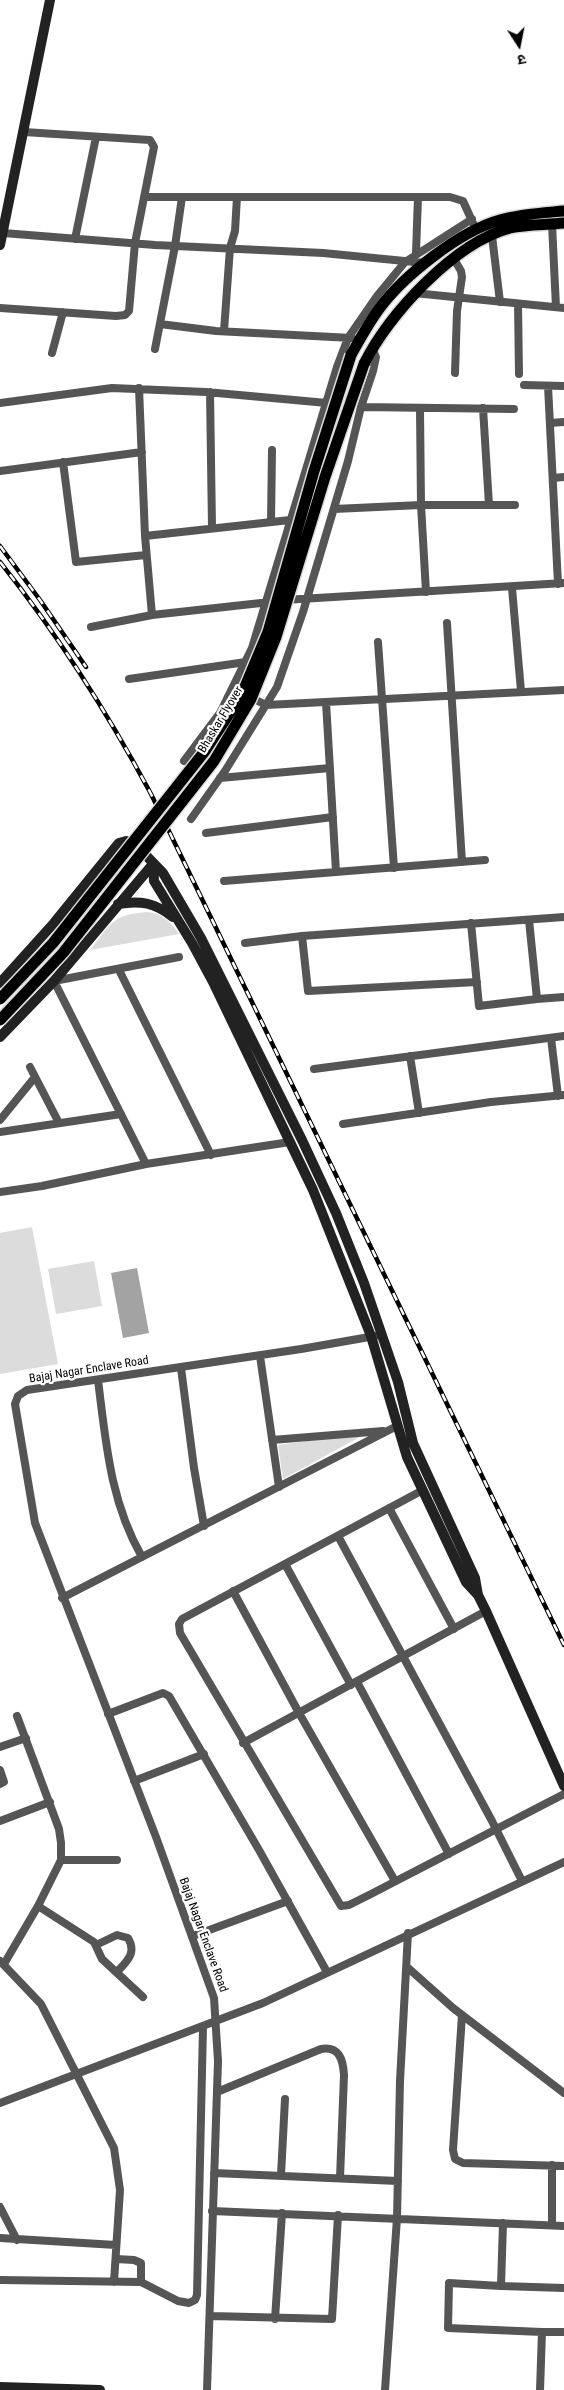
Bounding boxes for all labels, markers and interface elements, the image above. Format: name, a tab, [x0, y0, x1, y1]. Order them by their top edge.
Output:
north arrow	[494, 20, 544, 70]
text: उ	[516, 51, 527, 68]
street label: Bhaskar Flyover	[196, 684, 246, 756]
street label: Bajaj Nagar Enclave Road	[28, 1353, 150, 1387]
street label: Bajaj Nagar Enclave Road	[176, 1876, 230, 1994]

